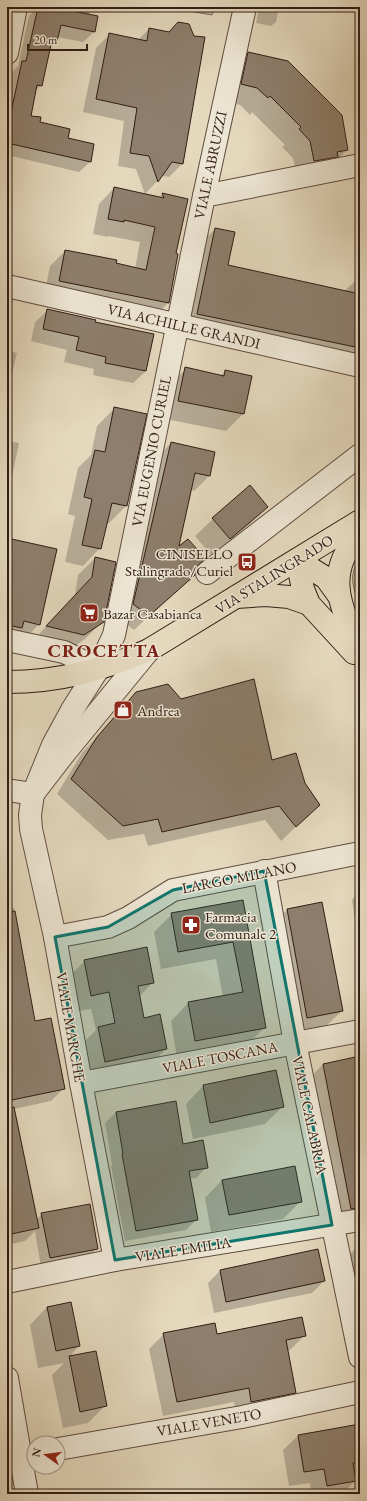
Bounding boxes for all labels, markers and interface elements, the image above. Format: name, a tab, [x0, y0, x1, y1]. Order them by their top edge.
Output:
scale bar	[28, 26, 87, 52]
text: 20 m	[34, 32, 58, 48]
street label: VIALE ABRUZZI	[189, 109, 231, 221]
street label: VIA ACHILLE GRANDI	[106, 299, 262, 353]
street label: VIA EUGENIO CURIEL	[127, 374, 175, 528]
street label: VIA STALINGRADO	[211, 530, 337, 618]
place label: CINISELLO Stalingrado/Curiel	[125, 544, 233, 580]
bus stop icon: CINISELLO Stalingrado/Curiel	[236, 551, 258, 573]
supermarket icon: Bazar Casabianca	[78, 602, 100, 624]
place label: Bazar Casabianca	[103, 604, 202, 623]
district label: CROCETTA	[47, 638, 161, 663]
shop icon: Andrea	[112, 699, 134, 721]
place label: Andrea	[136, 701, 180, 720]
street label: LARGO MILANO	[180, 857, 298, 897]
place label: Farmacia Comunale 2	[205, 907, 277, 943]
pharmacy icon: Farmacia Comunale 2	[180, 914, 202, 936]
street label: VIALE MARCHE	[52, 970, 90, 1084]
street label: VIALE TOSCANA	[161, 1036, 280, 1078]
street label: VIALE CALABRIA	[288, 1054, 332, 1177]
street label: VIALE EMILIA	[134, 1232, 233, 1266]
street label: VIALE VENETO	[155, 1403, 263, 1441]
north arrow	[26, 1435, 66, 1475]
text: N	[28, 1446, 44, 1459]

